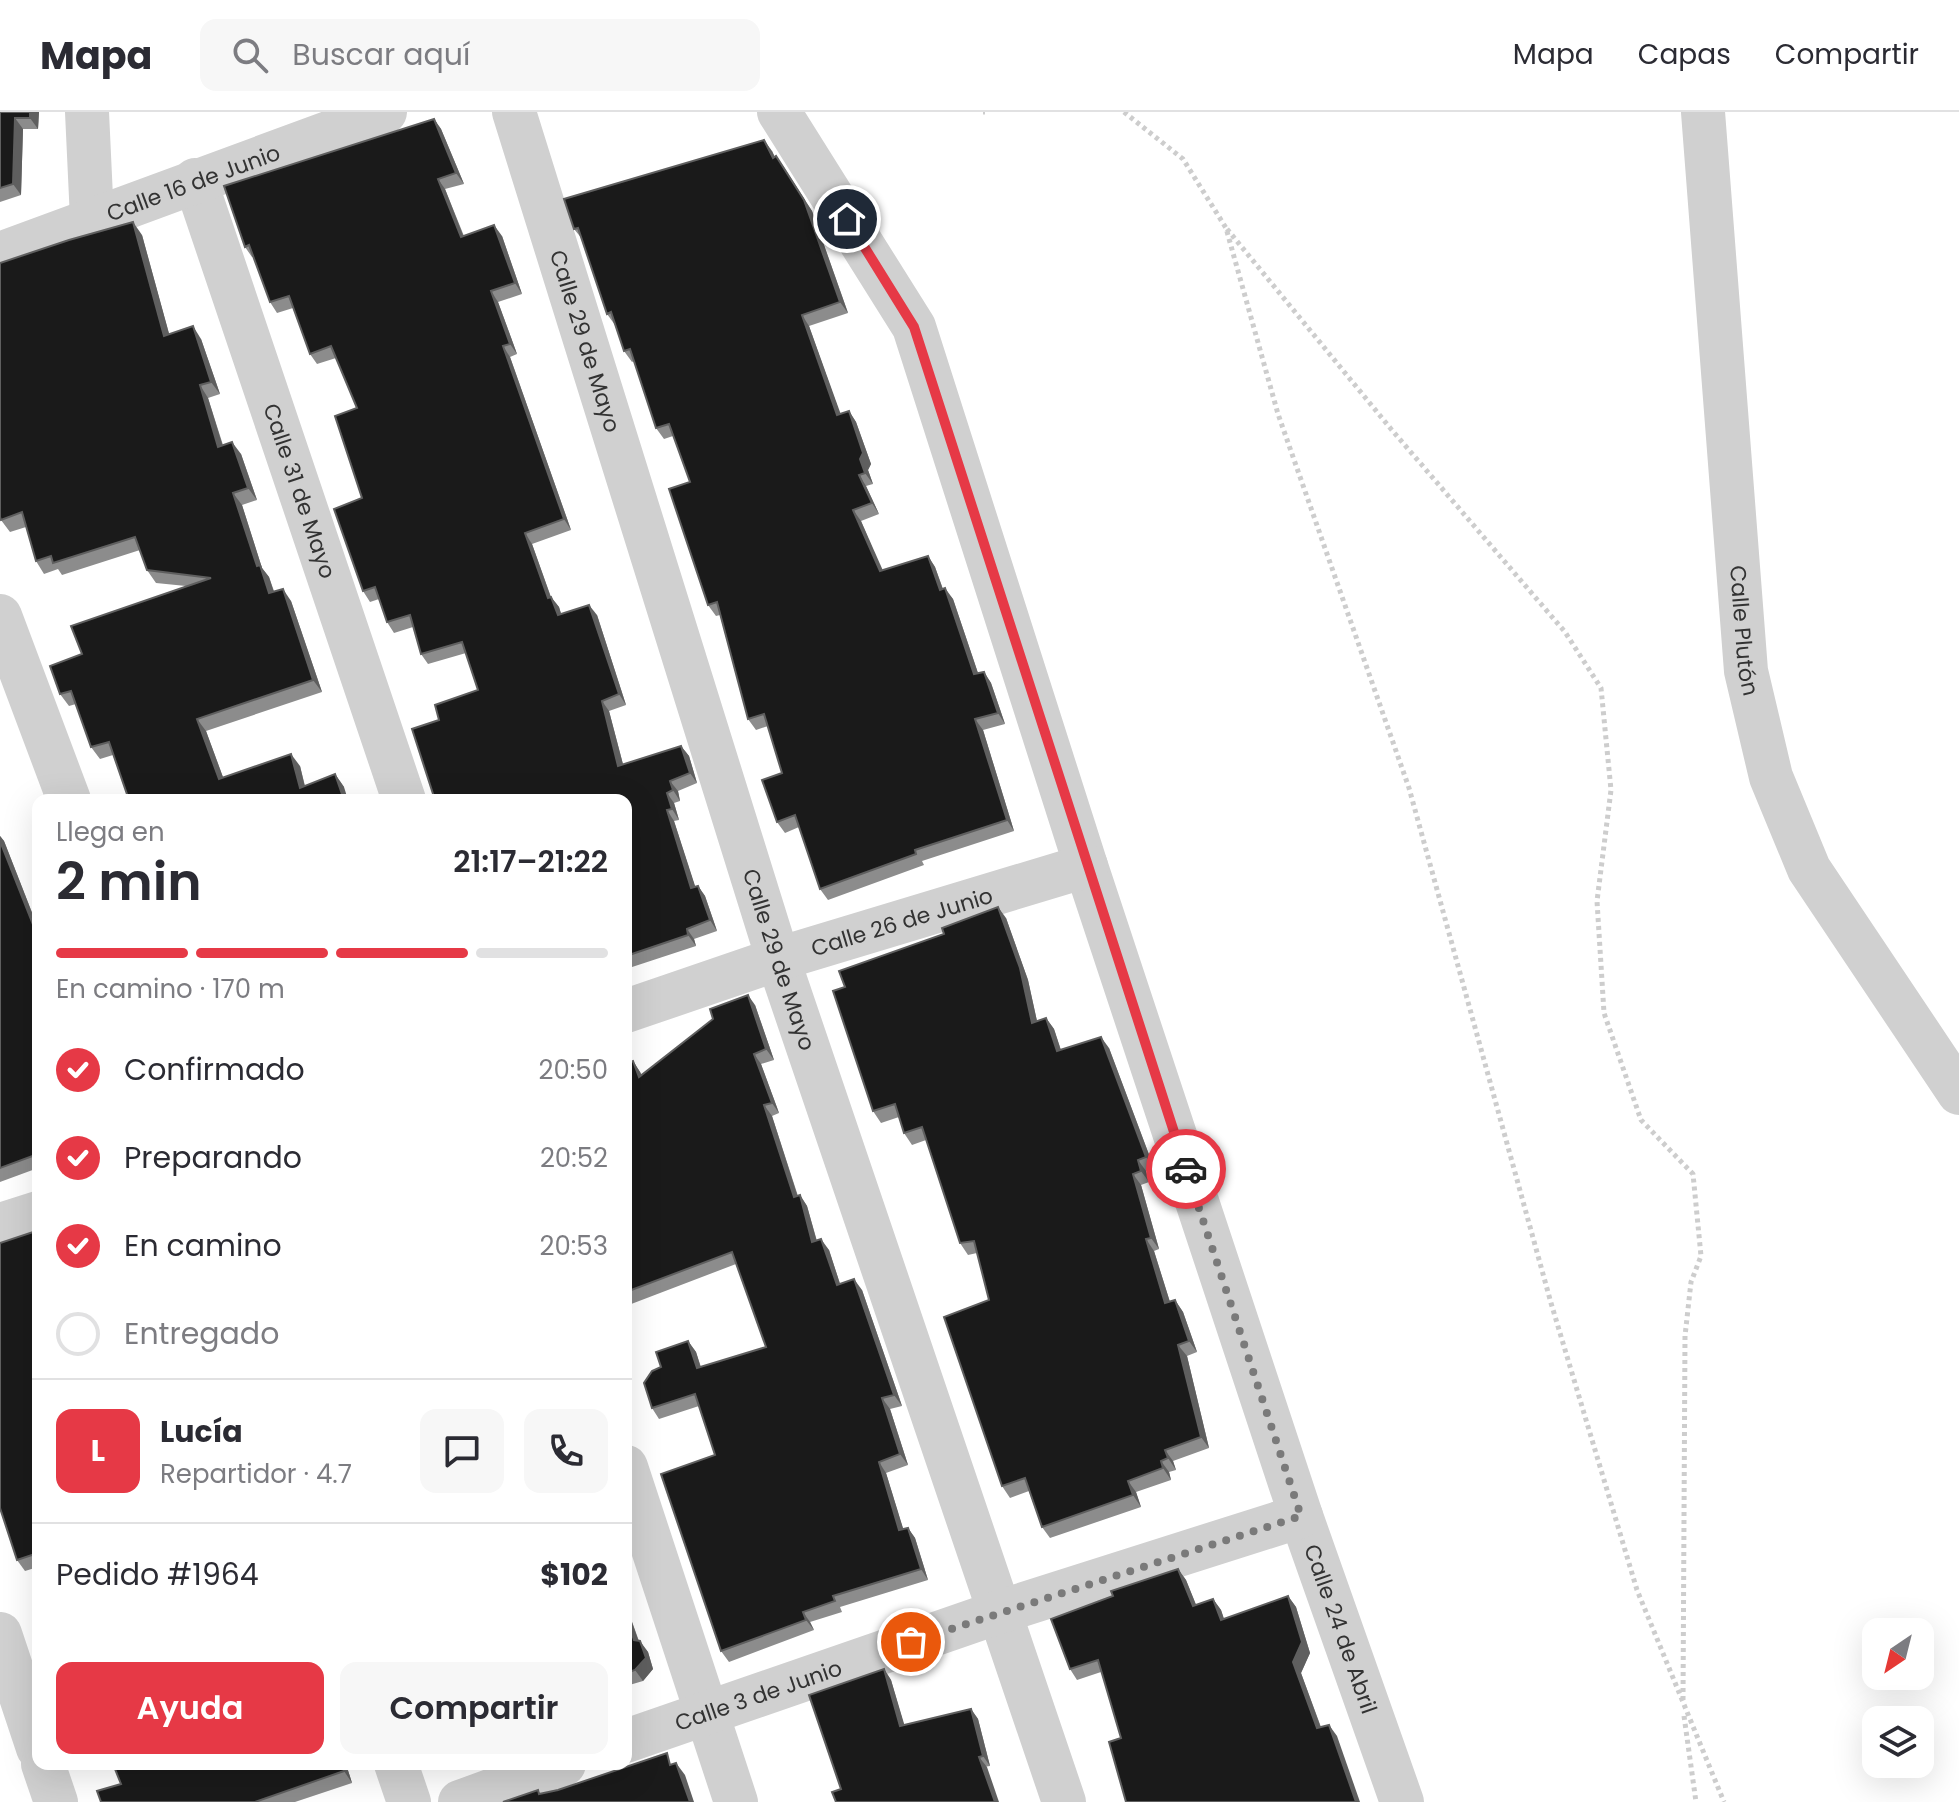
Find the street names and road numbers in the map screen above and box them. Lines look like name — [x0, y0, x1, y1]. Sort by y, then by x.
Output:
street label: Calle 16 de Junio — [102, 137, 284, 229]
street label: Calle 29 de Mayo — [542, 246, 628, 436]
street label: Calle 31 de Mayo — [256, 399, 344, 582]
street label: Calle Plutón — [1722, 564, 1767, 699]
street label: Calle 29 de Mayo — [735, 865, 823, 1054]
street label: Calle 26 de Junio — [807, 880, 997, 964]
street label: Calle 24 de Abril — [1297, 1540, 1385, 1718]
street label: Calle 3 de Junio — [671, 1652, 846, 1738]

